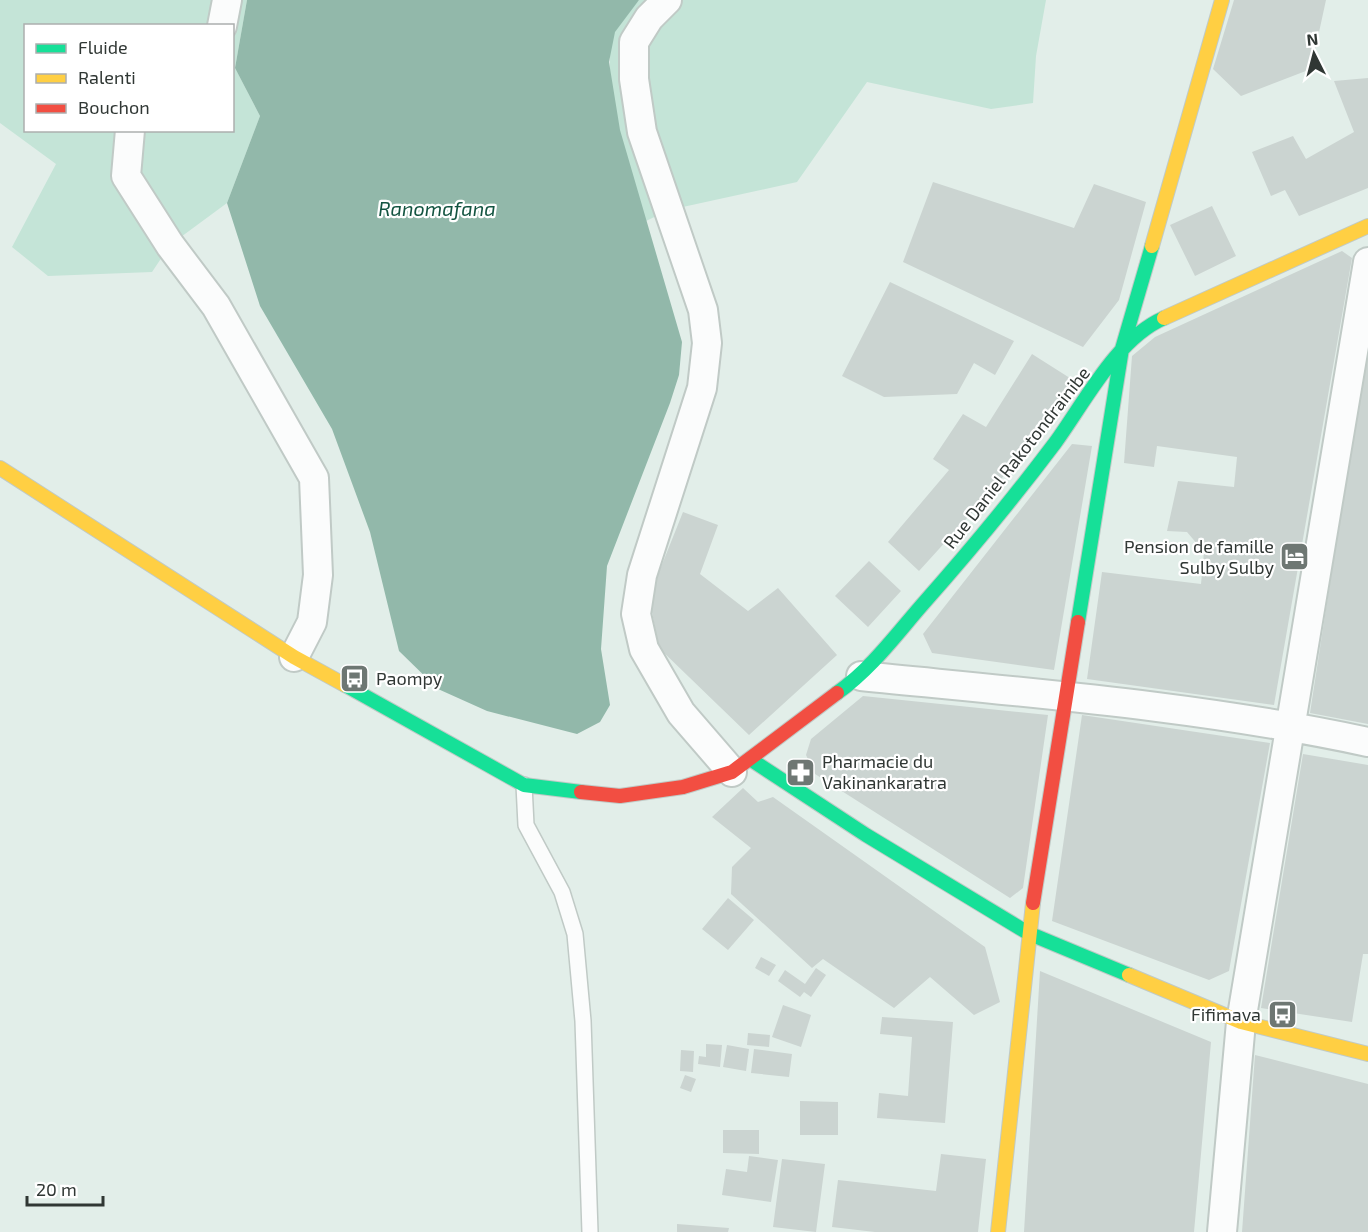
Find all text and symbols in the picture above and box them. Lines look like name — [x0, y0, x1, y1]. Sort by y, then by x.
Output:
legend — [24, 24, 234, 132]
north arrow — [1284, 24, 1344, 84]
text: N — [1306, 29, 1319, 49]
text: Fluide — [78, 36, 128, 58]
text: Ralenti — [78, 66, 136, 88]
text: Bouchon — [78, 96, 150, 118]
water label: Ranomafana — [378, 196, 496, 220]
street label: Rue Daniel Rakotondrainibe — [938, 362, 1094, 553]
place label: Pension de famille Sulby Sulby — [1124, 535, 1274, 578]
hotel icon: Pension de famille Sulby Sulby — [1279, 541, 1311, 573]
bus stop icon: Paompy — [339, 663, 371, 695]
place label: Paompy — [376, 667, 443, 689]
place label: Pharmacie du Vakinankaratra — [822, 750, 947, 793]
pharmacy icon: Pharmacie du Vakinankaratra — [785, 756, 817, 788]
bus stop icon: Fifimava — [1266, 999, 1298, 1031]
place label: Fifimava — [1191, 1003, 1261, 1025]
scale bar — [27, 1169, 104, 1207]
text: 20 m — [36, 1178, 77, 1200]

